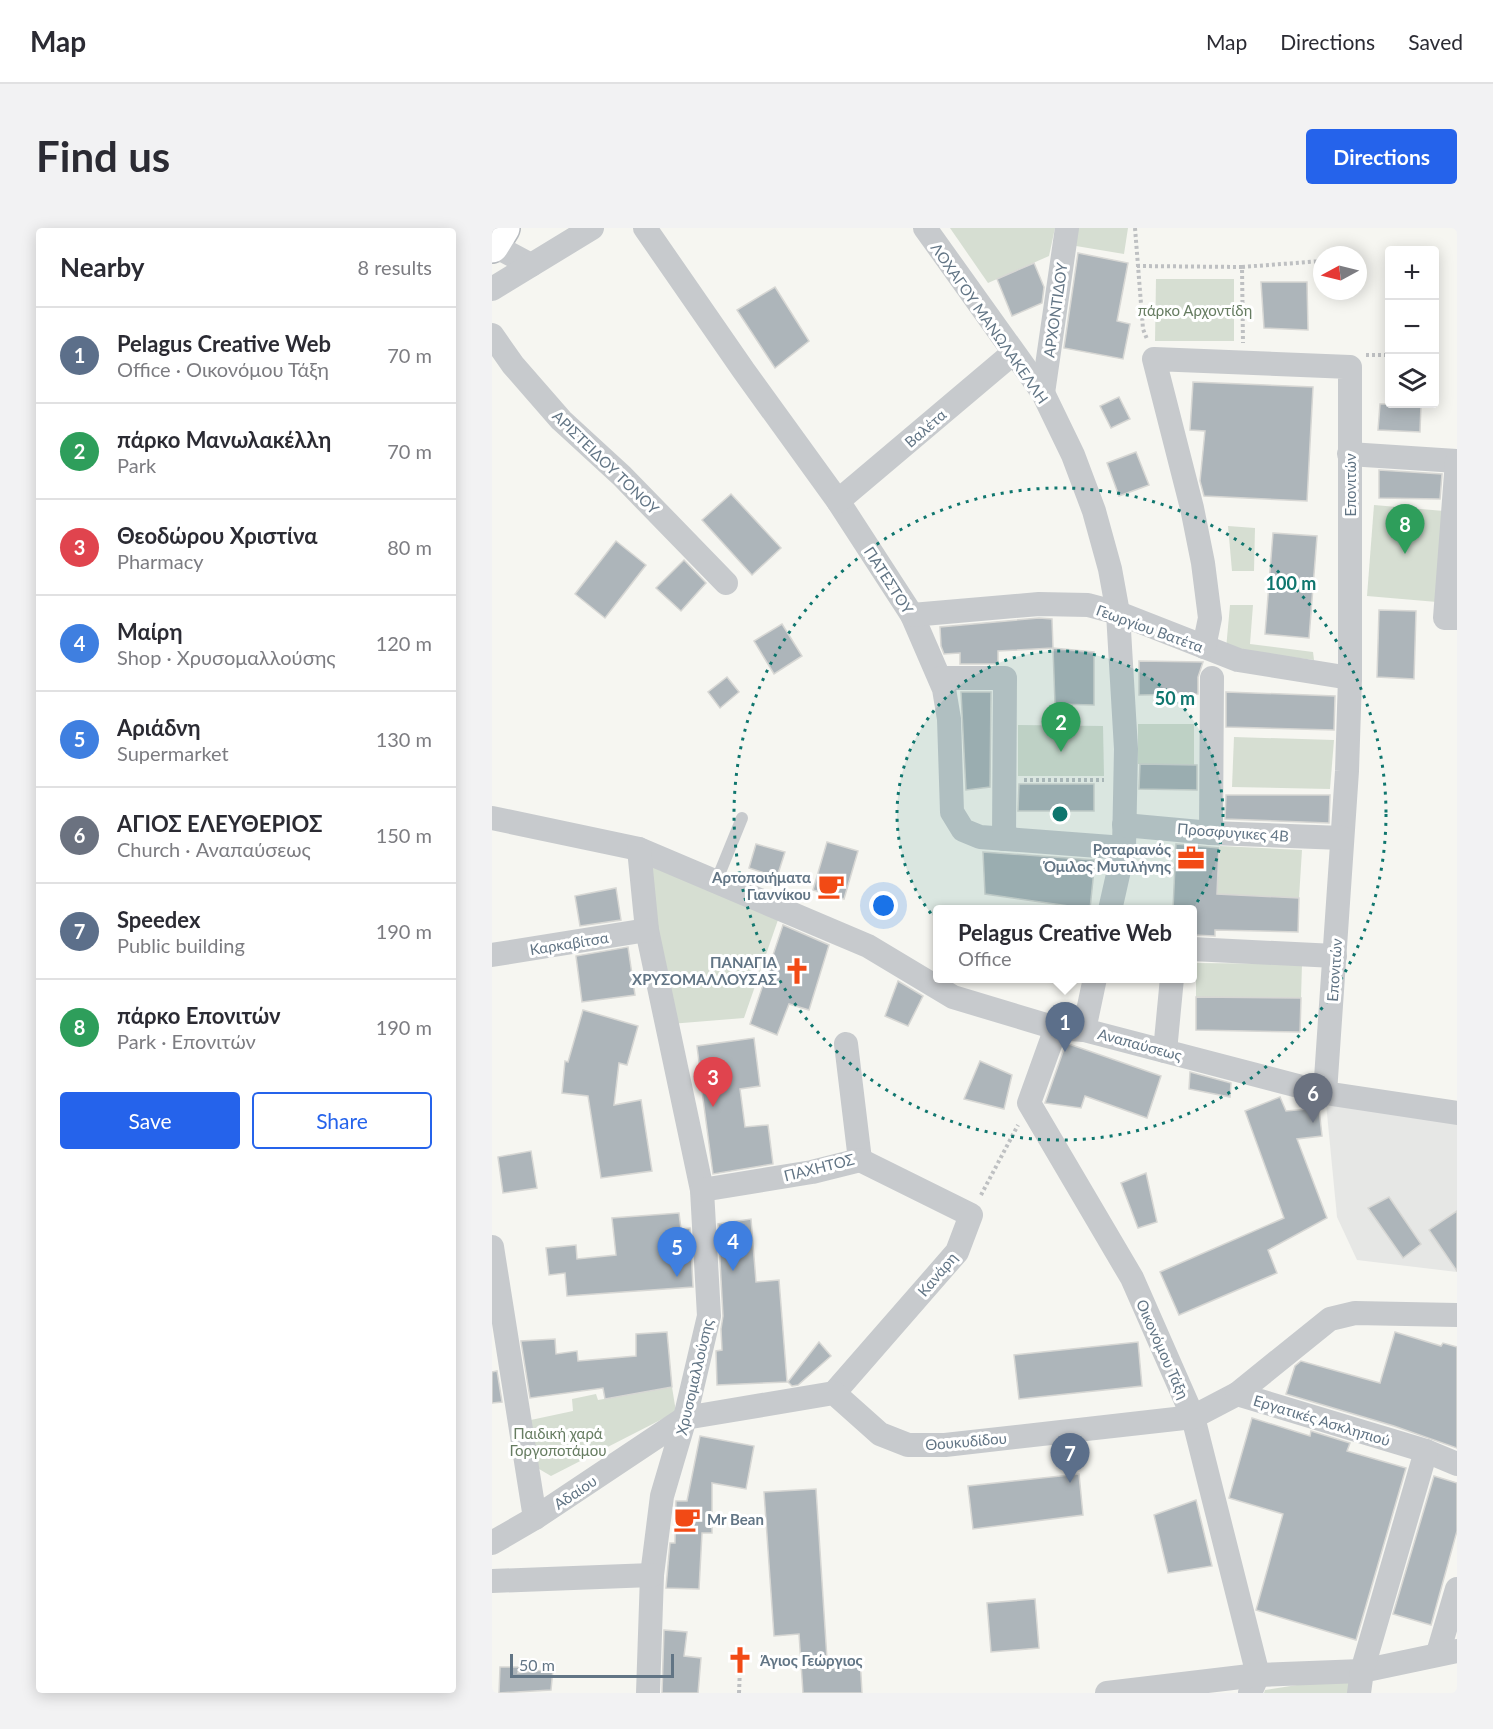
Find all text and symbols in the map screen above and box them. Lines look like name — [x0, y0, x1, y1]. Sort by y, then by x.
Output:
text: Map — [30, 24, 86, 58]
text: Map — [1206, 29, 1247, 54]
text: Directions — [1280, 29, 1375, 54]
text: Saved — [1408, 29, 1463, 54]
button: Directions — [1306, 129, 1457, 184]
text: Find us — [36, 131, 170, 181]
street label: ΛΟΧΑΓΟΥ ΜΑΝΩΛΑΚΕΛΛΗ — [928, 239, 1052, 407]
north arrow — [1313, 246, 1367, 300]
map controls — [1385, 246, 1439, 408]
button: + — [1385, 246, 1439, 300]
text: Nearby — [60, 251, 145, 283]
text: 8 results — [357, 255, 432, 279]
street label: ΑΡΧΟΝΤΙΔΟΥ — [1039, 261, 1071, 359]
button: − — [1385, 300, 1439, 354]
park label: πάρκο Αρχοντίδη — [1138, 301, 1252, 319]
text: Pelagus Creative Web — [117, 330, 331, 357]
text: 1 — [74, 343, 85, 367]
text: 70 m — [387, 343, 432, 367]
button: layers — [1385, 354, 1439, 408]
text: Office · Οικονόμου Τάξη — [117, 357, 329, 381]
street label: Βαλέτα — [901, 405, 949, 451]
street label: ΑΡΙΣΤΕΙΔΟΥ ΤΟΝΟΥ — [549, 407, 663, 518]
text: πάρκο Μανωλακέλλη — [117, 426, 331, 453]
text: 2 — [74, 439, 85, 463]
text: 70 m — [387, 439, 432, 463]
text: Park — [117, 453, 156, 477]
street label: Επονιτών — [1341, 453, 1359, 517]
pin: 8 — [1386, 504, 1424, 554]
text: Θεοδώρου Χριστίνα — [117, 522, 317, 549]
text: 3 — [74, 535, 85, 559]
text: 80 m — [387, 535, 432, 559]
street label: ΠΑΤΕΣΤΟΥ — [861, 543, 918, 617]
text: Pharmacy — [117, 549, 204, 573]
text: 100 m — [1266, 572, 1316, 594]
street label: Γεωργίου Βατέτα — [1094, 600, 1206, 656]
text: Μαίρη — [117, 618, 182, 645]
text: 4 — [74, 631, 85, 655]
text: 120 m — [376, 631, 432, 655]
text: Shop · Χρυσομαλλούσης — [117, 645, 336, 669]
text: 50 m — [1155, 687, 1195, 709]
pin: 2 — [1042, 702, 1080, 752]
text: Αριάδνη — [117, 714, 201, 741]
text: 5 — [74, 727, 85, 751]
text: 130 m — [376, 727, 432, 751]
text: Supermarket — [117, 741, 229, 765]
centre of rings — [1050, 804, 1070, 824]
text: ΑΓΙΟΣ ΕΛΕΥΘΕΡΙΟΣ — [117, 810, 322, 837]
street label: Προσφυγικες 4Β — [1177, 819, 1289, 845]
text: 6 — [74, 823, 85, 847]
text: 150 m — [376, 823, 432, 847]
text: Church · Αναπαύσεως — [117, 837, 311, 861]
place label: Ροταριανός Όμιλος Μυτιλήνης — [1042, 840, 1171, 875]
office icon: Ροταριανός Όμιλος Μυτιλήνης — [1176, 843, 1206, 873]
place label: Αρτοποιήματα Γιαννίκου — [711, 868, 811, 903]
cafe icon: Αρτοποιήματα Γιαννίκου — [816, 871, 846, 901]
your location — [869, 891, 898, 920]
popup — [933, 905, 1197, 983]
text: Speedex — [117, 906, 200, 933]
text: 7 — [74, 919, 85, 943]
text: 190 m — [376, 919, 432, 943]
text: Pelagus Creative Web — [958, 919, 1172, 946]
street label: Καρκαβίτσα — [528, 928, 610, 958]
text: Public building — [117, 933, 245, 957]
street label: Επονιτών — [1323, 938, 1345, 1002]
text: Office — [958, 946, 1012, 970]
place label: ΠΑΝΑΓΙΑ ΧΡΥΣΟΜΑΛΛΟΥΣΑΣ — [632, 953, 778, 988]
church icon: ΠΑΝΑΓΙΑ ΧΡΥΣΟΜΑΛΛΟΥΣΑΣ — [782, 956, 812, 986]
text: πάρκο Επονιτών — [117, 1002, 280, 1029]
pin: 1 — [1046, 1002, 1084, 1052]
text: 8 — [74, 1015, 85, 1039]
text: 190 m — [376, 1015, 432, 1039]
street label: Αναπαύσεως — [1096, 1024, 1184, 1064]
text: Park · Επονιτών — [117, 1029, 256, 1053]
pin: 3 — [694, 1058, 732, 1107]
pin: 6 — [1294, 1074, 1332, 1123]
button: Save — [60, 1092, 240, 1149]
button: Share — [252, 1092, 432, 1149]
street label: ΠΑΧΗΤΟΣ — [782, 1150, 856, 1184]
pin: 4 — [714, 1222, 752, 1271]
pin: 5 — [658, 1228, 696, 1277]
street label: Κανάρη — [913, 1248, 961, 1300]
street label: Οικονόμου Τάξη — [1132, 1296, 1193, 1402]
street label: Χρυσομαλλούσης — [672, 1317, 716, 1437]
street label: Εργατικές Ασκληπιού — [1251, 1391, 1393, 1449]
park label: Παιδική χαρά Γοργοποτάμου — [510, 1424, 606, 1459]
street label: Θουκυδίδου — [924, 1428, 1008, 1454]
pin: 7 — [1050, 1434, 1090, 1483]
street label: Αδαίου — [550, 1471, 600, 1513]
cafe icon: Mr Bean — [672, 1504, 702, 1534]
place label: Mr Bean — [707, 1510, 764, 1528]
church icon: Άγιος Γεώργιος — [725, 1645, 755, 1675]
scale bar — [510, 1651, 674, 1678]
place label: Άγιος Γεώργιος — [759, 1651, 863, 1669]
text: 50 m — [519, 1655, 555, 1674]

